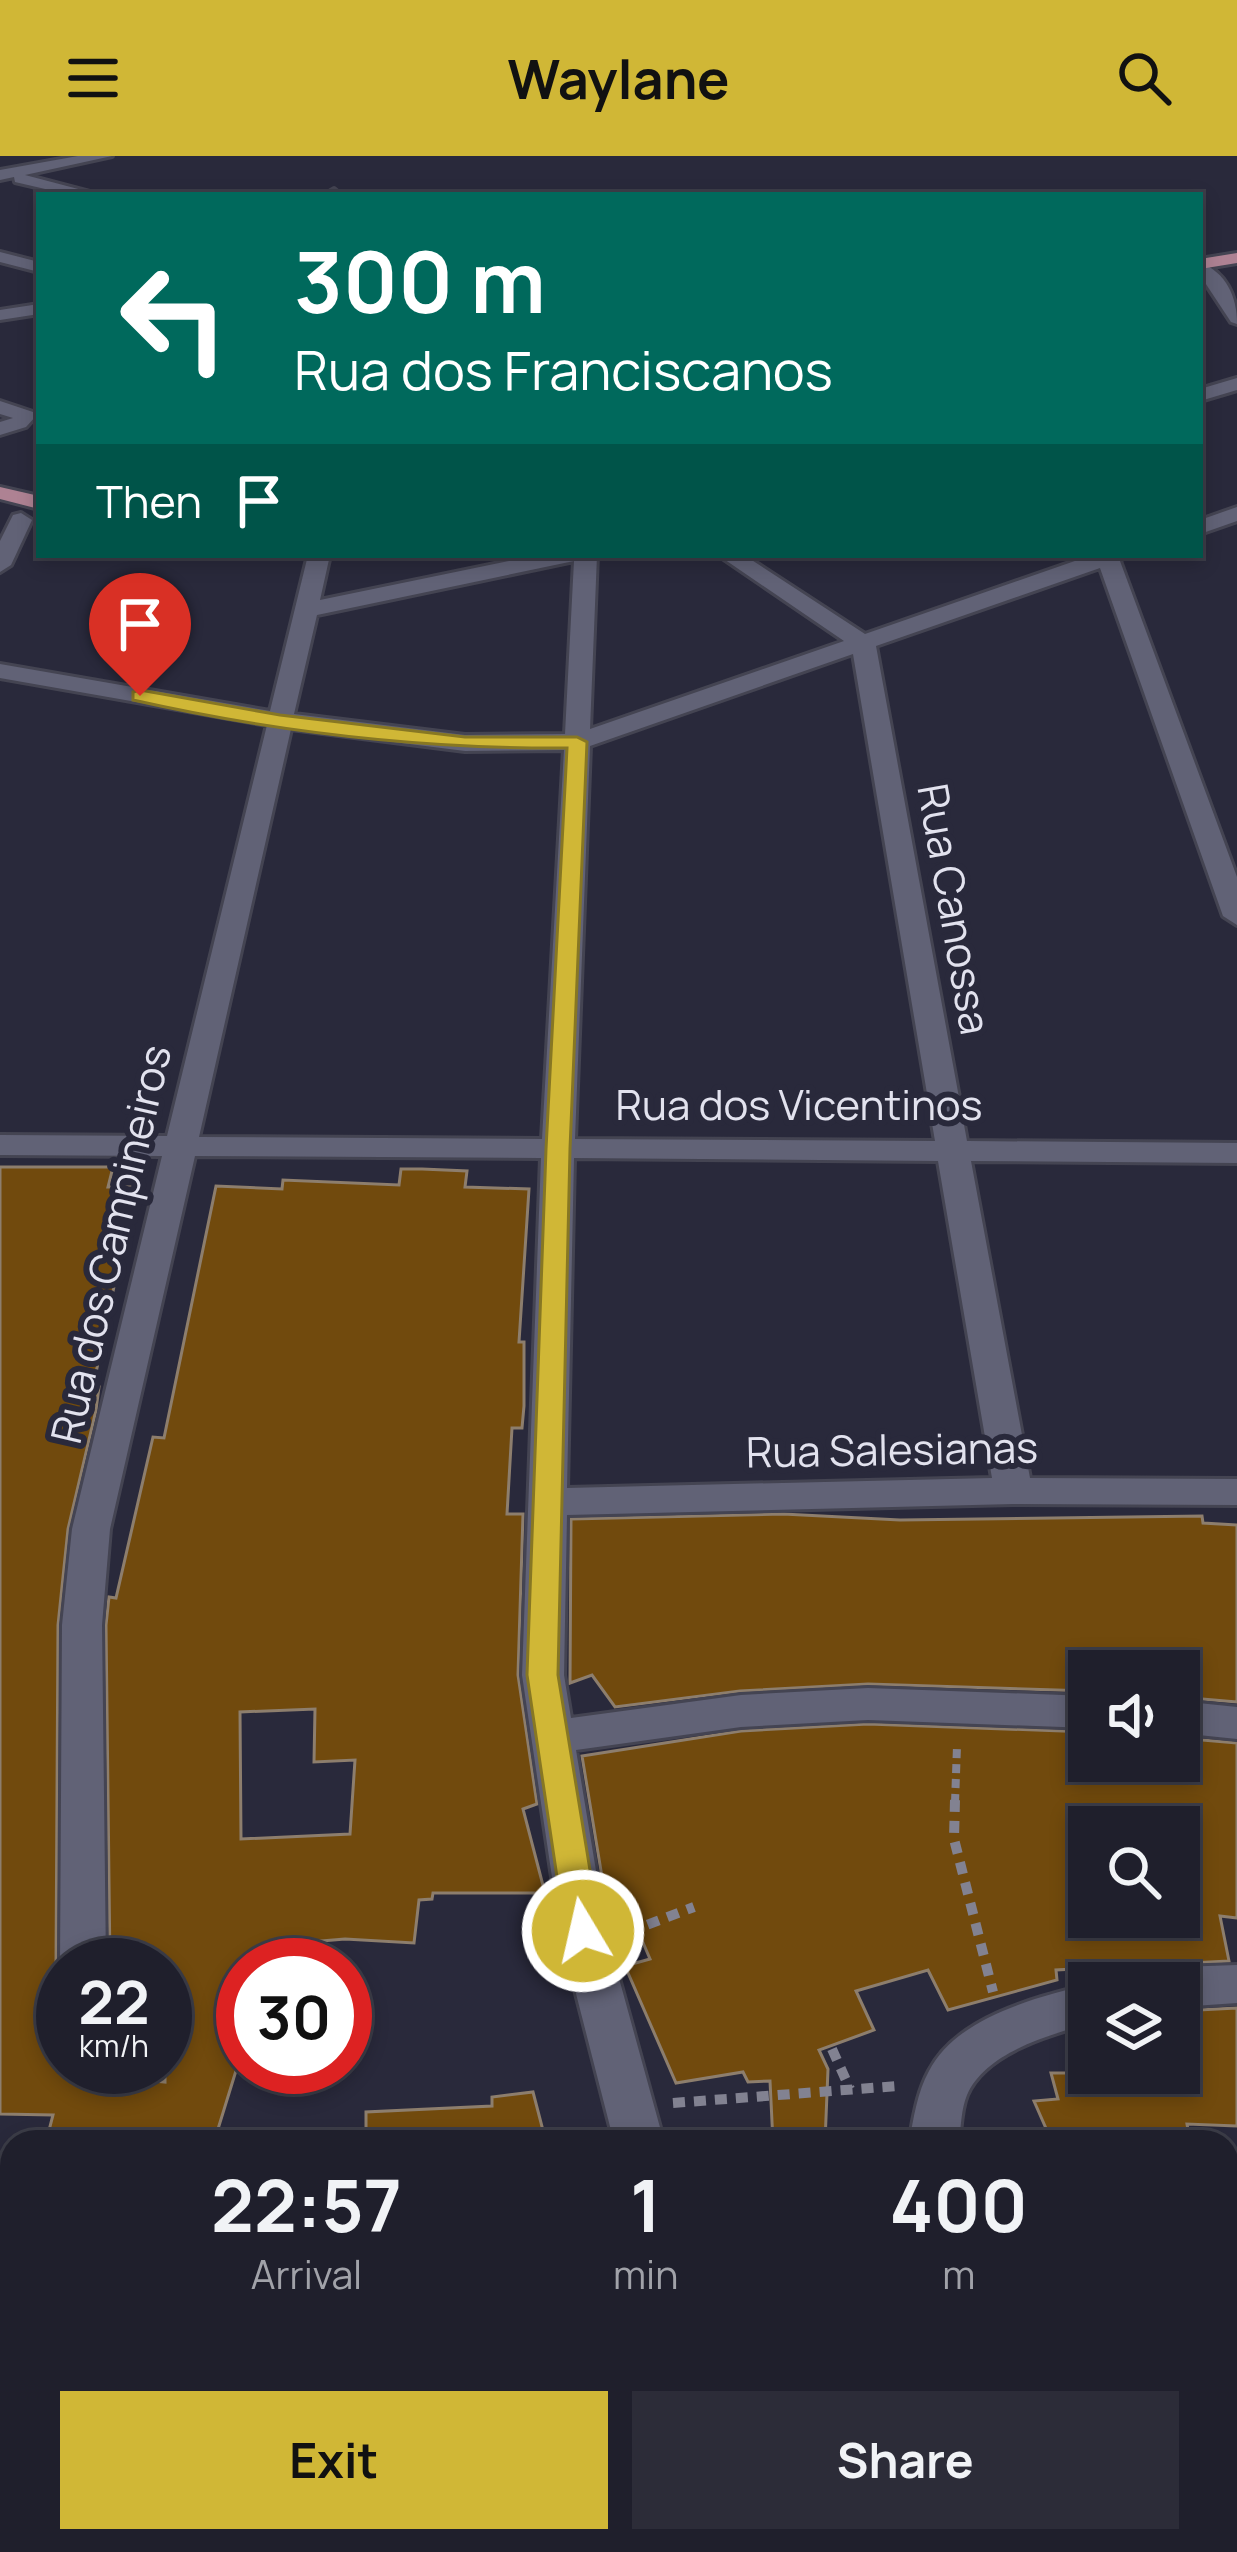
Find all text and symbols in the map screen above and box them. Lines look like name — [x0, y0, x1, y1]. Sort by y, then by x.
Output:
text: Waylane — [507, 41, 730, 115]
icon: menu — [60, 45, 126, 111]
icon: search — [1111, 45, 1177, 111]
text: 300 m — [294, 223, 546, 338]
icon: left — [96, 240, 252, 396]
text: Rua dos Franciscanos — [294, 332, 833, 406]
icon: arrive — [226, 468, 292, 534]
text: Then — [96, 470, 202, 532]
pin — [89, 573, 191, 696]
icon: arrive — [107, 591, 173, 657]
street label: Rua Canossa — [904, 779, 1006, 1039]
street label: Rua dos Campineiros — [36, 1039, 184, 1449]
street label: Rua dos Vicentinos — [615, 1075, 983, 1133]
street label: Rua Salesianas — [745, 1417, 1039, 1481]
map controls — [1068, 1650, 1200, 2094]
button: sound — [1068, 1650, 1200, 1782]
button: search — [1068, 1806, 1200, 1938]
position arrow — [520, 1868, 646, 1994]
speed limit sign: 30 — [216, 1938, 372, 2094]
text: 22 — [78, 1960, 150, 2042]
button: layers — [1068, 1962, 1200, 2094]
text: km/h — [79, 2025, 149, 2066]
text: 22:57 — [211, 2155, 402, 2254]
text: 1 — [630, 2155, 661, 2254]
text: 400 — [889, 2155, 1028, 2254]
text: Arrival — [251, 2247, 362, 2301]
text: min — [613, 2247, 678, 2301]
text: m — [942, 2247, 975, 2301]
button: Exit — [60, 2391, 608, 2529]
button: Share — [632, 2391, 1179, 2529]

